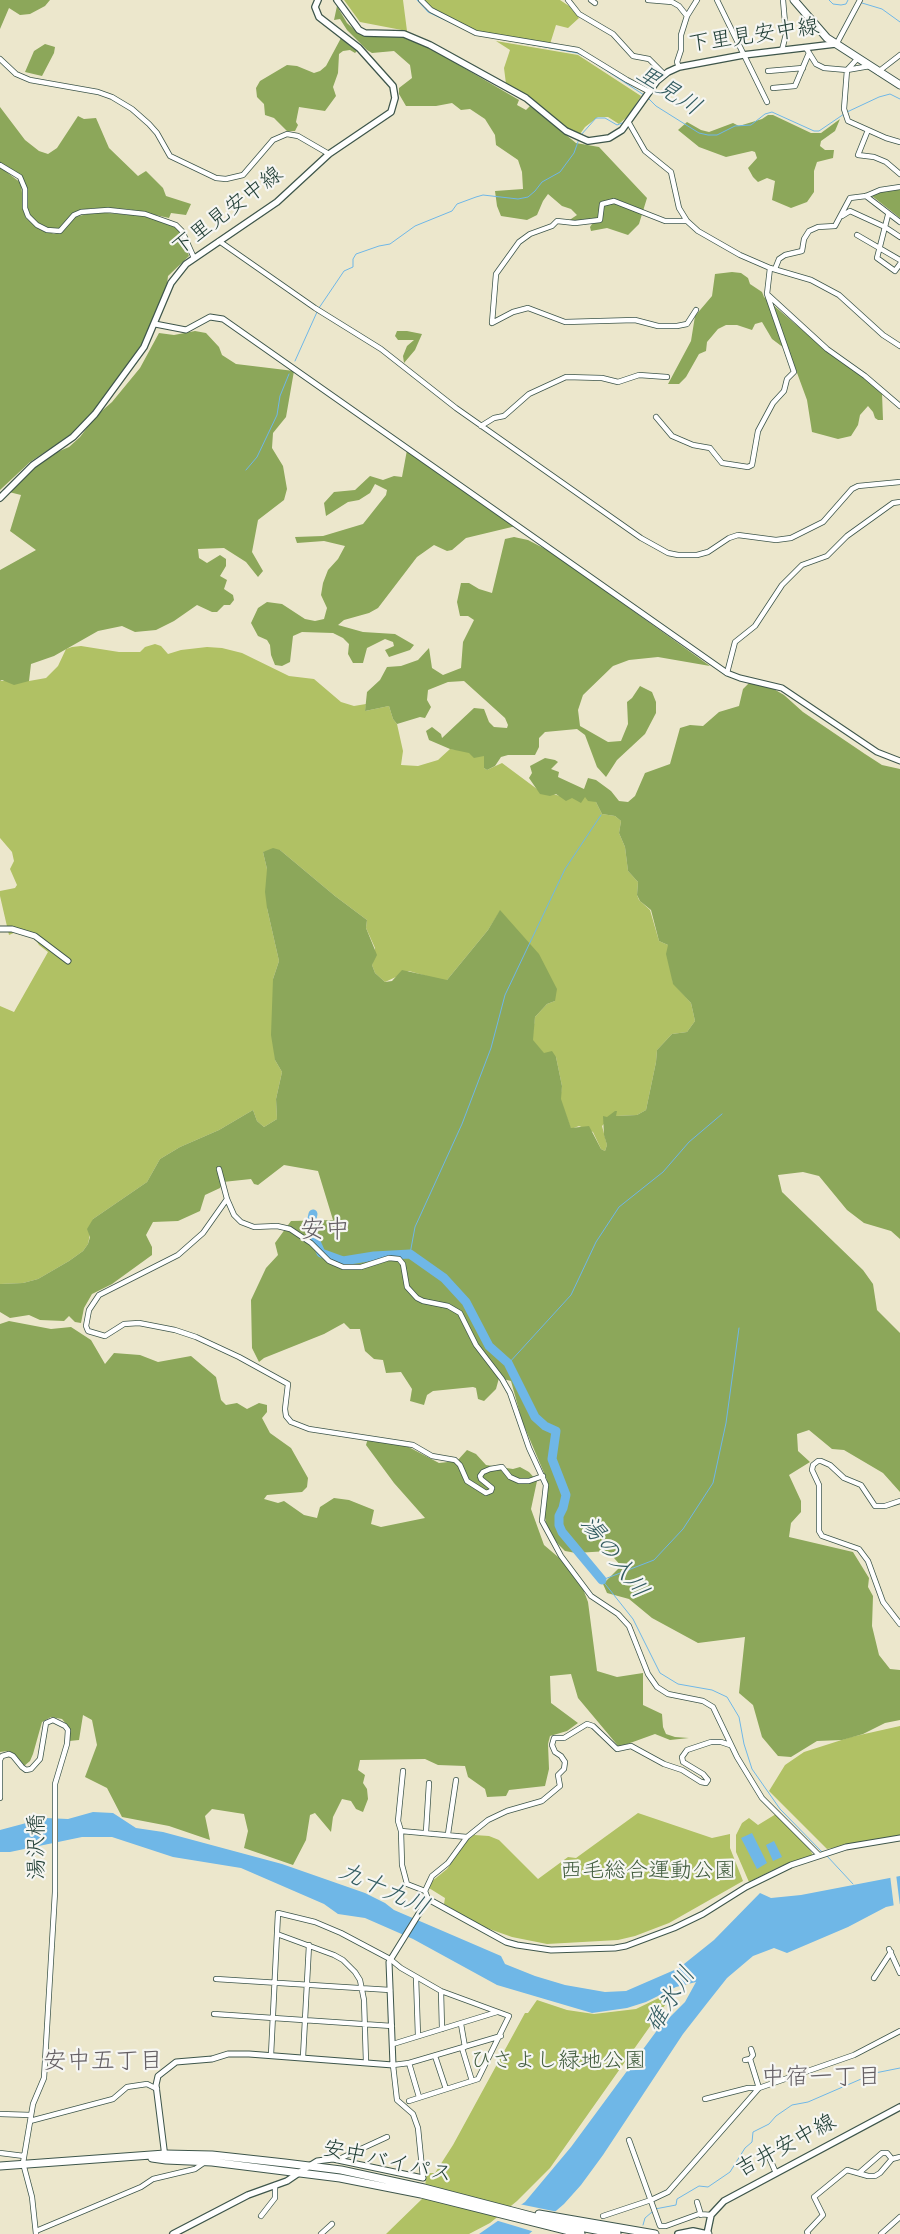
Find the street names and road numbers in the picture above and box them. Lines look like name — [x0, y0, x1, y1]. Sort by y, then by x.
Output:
street label: 下里見安中線 — [687, 16, 821, 60]
street label: 下里見安中線 — [168, 163, 290, 263]
street label: 湯沢橋 — [26, 1814, 52, 1880]
street label: 吉井安中線 — [732, 2111, 842, 2185]
street label: 安中バイパス — [320, 2137, 454, 2191]

